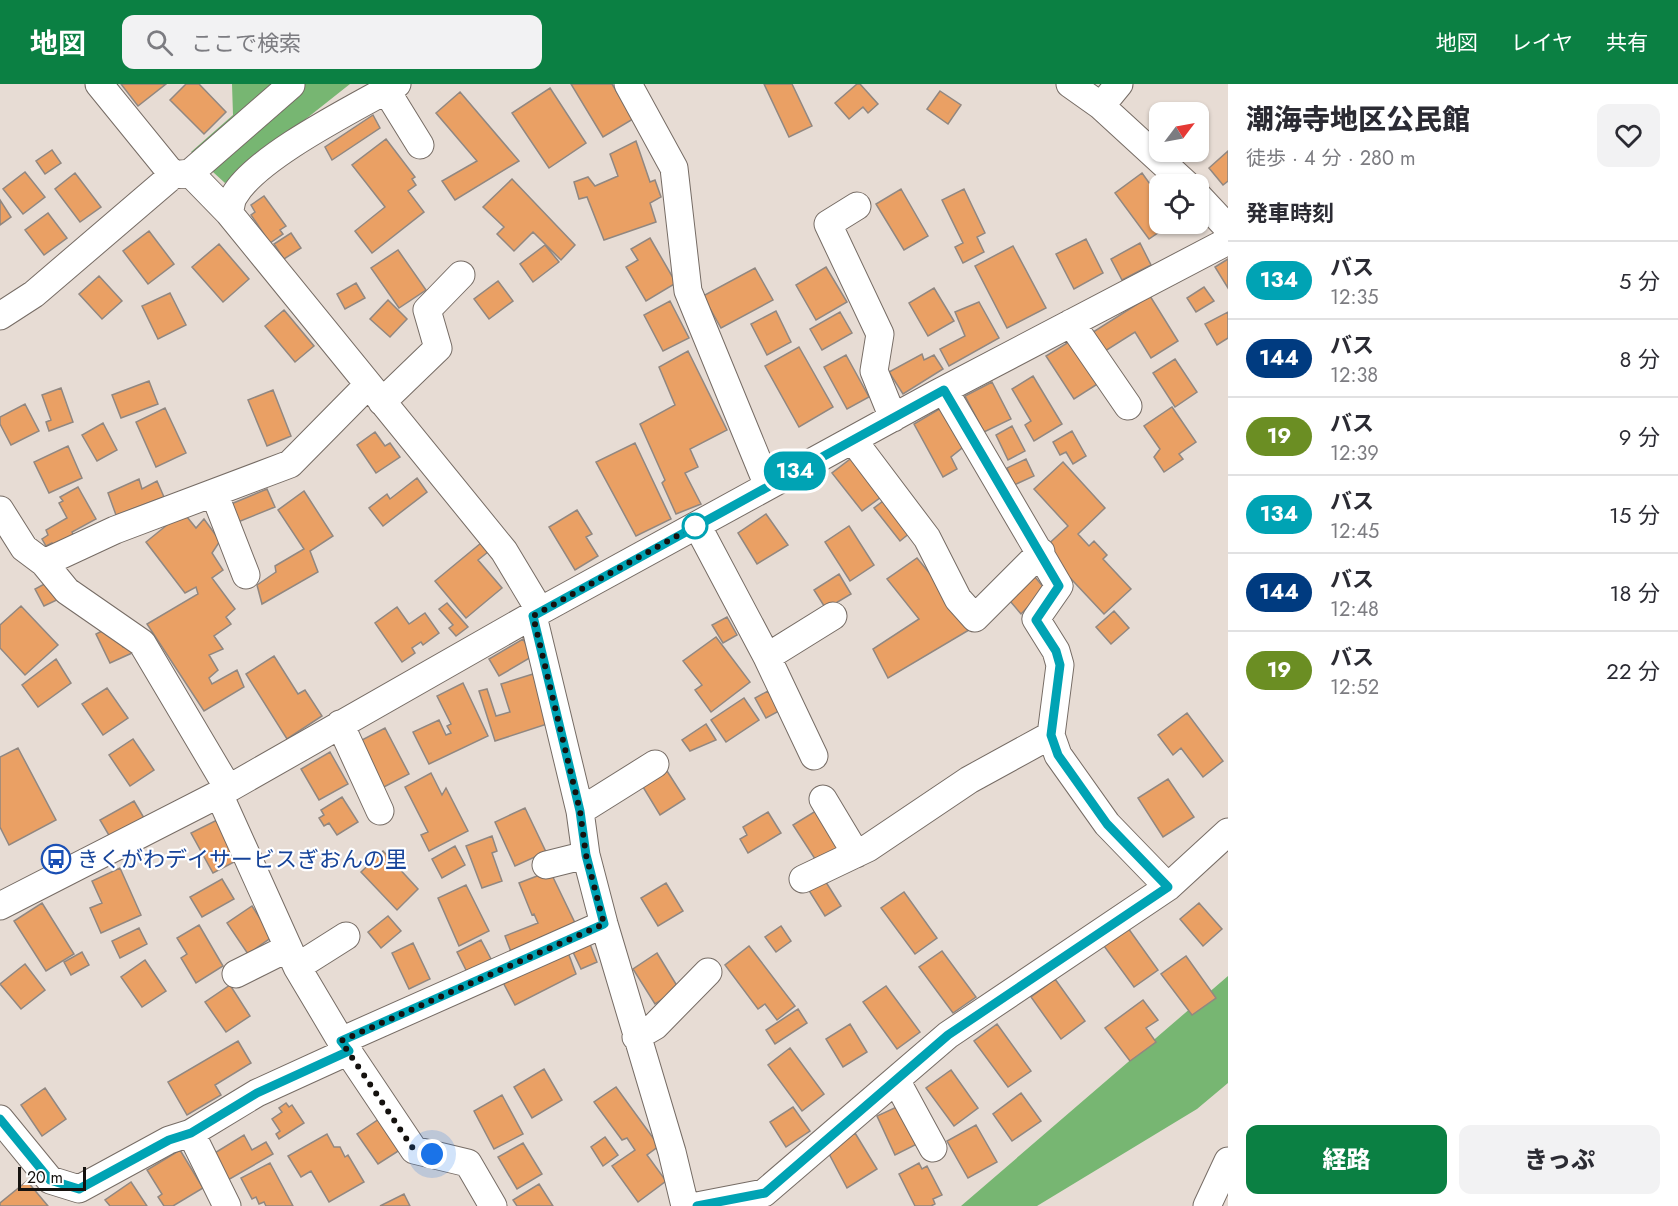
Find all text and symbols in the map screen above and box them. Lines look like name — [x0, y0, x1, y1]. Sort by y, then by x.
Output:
search box — [122, 15, 542, 69]
text: 地図 — [30, 23, 86, 64]
icon: search — [143, 26, 176, 59]
text: ここで検索 — [191, 27, 301, 59]
text: 地図 — [1436, 28, 1478, 58]
text: レイヤ — [1511, 28, 1573, 58]
text: 共有 — [1606, 28, 1648, 58]
text: 潮海寺地区公民館 — [1246, 99, 1470, 140]
north arrow — [1149, 102, 1209, 162]
map controls — [1149, 102, 1209, 234]
button: heart — [1597, 104, 1660, 167]
text: 徒歩 · 4 分 · 280 m — [1246, 144, 1416, 173]
button: locate — [1149, 174, 1209, 234]
text: 発車時刻 — [1246, 197, 1334, 229]
text: バス — [1330, 251, 1374, 283]
text: 134 — [1260, 265, 1298, 295]
text: 5 分 — [1619, 265, 1660, 297]
text: 12:35 — [1330, 283, 1379, 312]
text: バス — [1330, 329, 1374, 361]
text: 144 — [1259, 343, 1299, 373]
text: 8 分 — [1619, 343, 1660, 375]
text: 12:38 — [1330, 361, 1378, 390]
text: バス — [1330, 407, 1374, 439]
text: 19 — [1267, 421, 1291, 451]
text: 9 分 — [1619, 421, 1660, 453]
text: 12:39 — [1330, 439, 1379, 468]
line badge: 134 — [760, 452, 830, 490]
text: 134 — [776, 456, 814, 486]
text: バス — [1330, 485, 1374, 517]
text: 134 — [1260, 499, 1298, 529]
text: 15 分 — [1609, 499, 1660, 531]
unlabelled marker — [682, 513, 708, 539]
text: 12:45 — [1330, 517, 1379, 546]
text: バス — [1330, 563, 1374, 595]
text: 144 — [1259, 577, 1299, 607]
text: 18 分 — [1609, 577, 1660, 609]
text: 12:48 — [1330, 595, 1379, 624]
text: バス — [1330, 641, 1374, 673]
text: 19 — [1267, 655, 1291, 685]
text: 22 分 — [1606, 655, 1660, 687]
text: 12:52 — [1330, 673, 1379, 702]
bus stop icon: きくがわデイサービスぎおんの里 — [40, 843, 72, 875]
place label: きくがわデイサービスぎおんの里 — [77, 843, 407, 875]
button: 経路 — [1246, 1125, 1447, 1194]
button: きっぷ — [1459, 1125, 1660, 1194]
your location — [417, 1139, 447, 1169]
scale bar — [18, 1164, 86, 1192]
text: 20 m — [27, 1166, 63, 1189]

